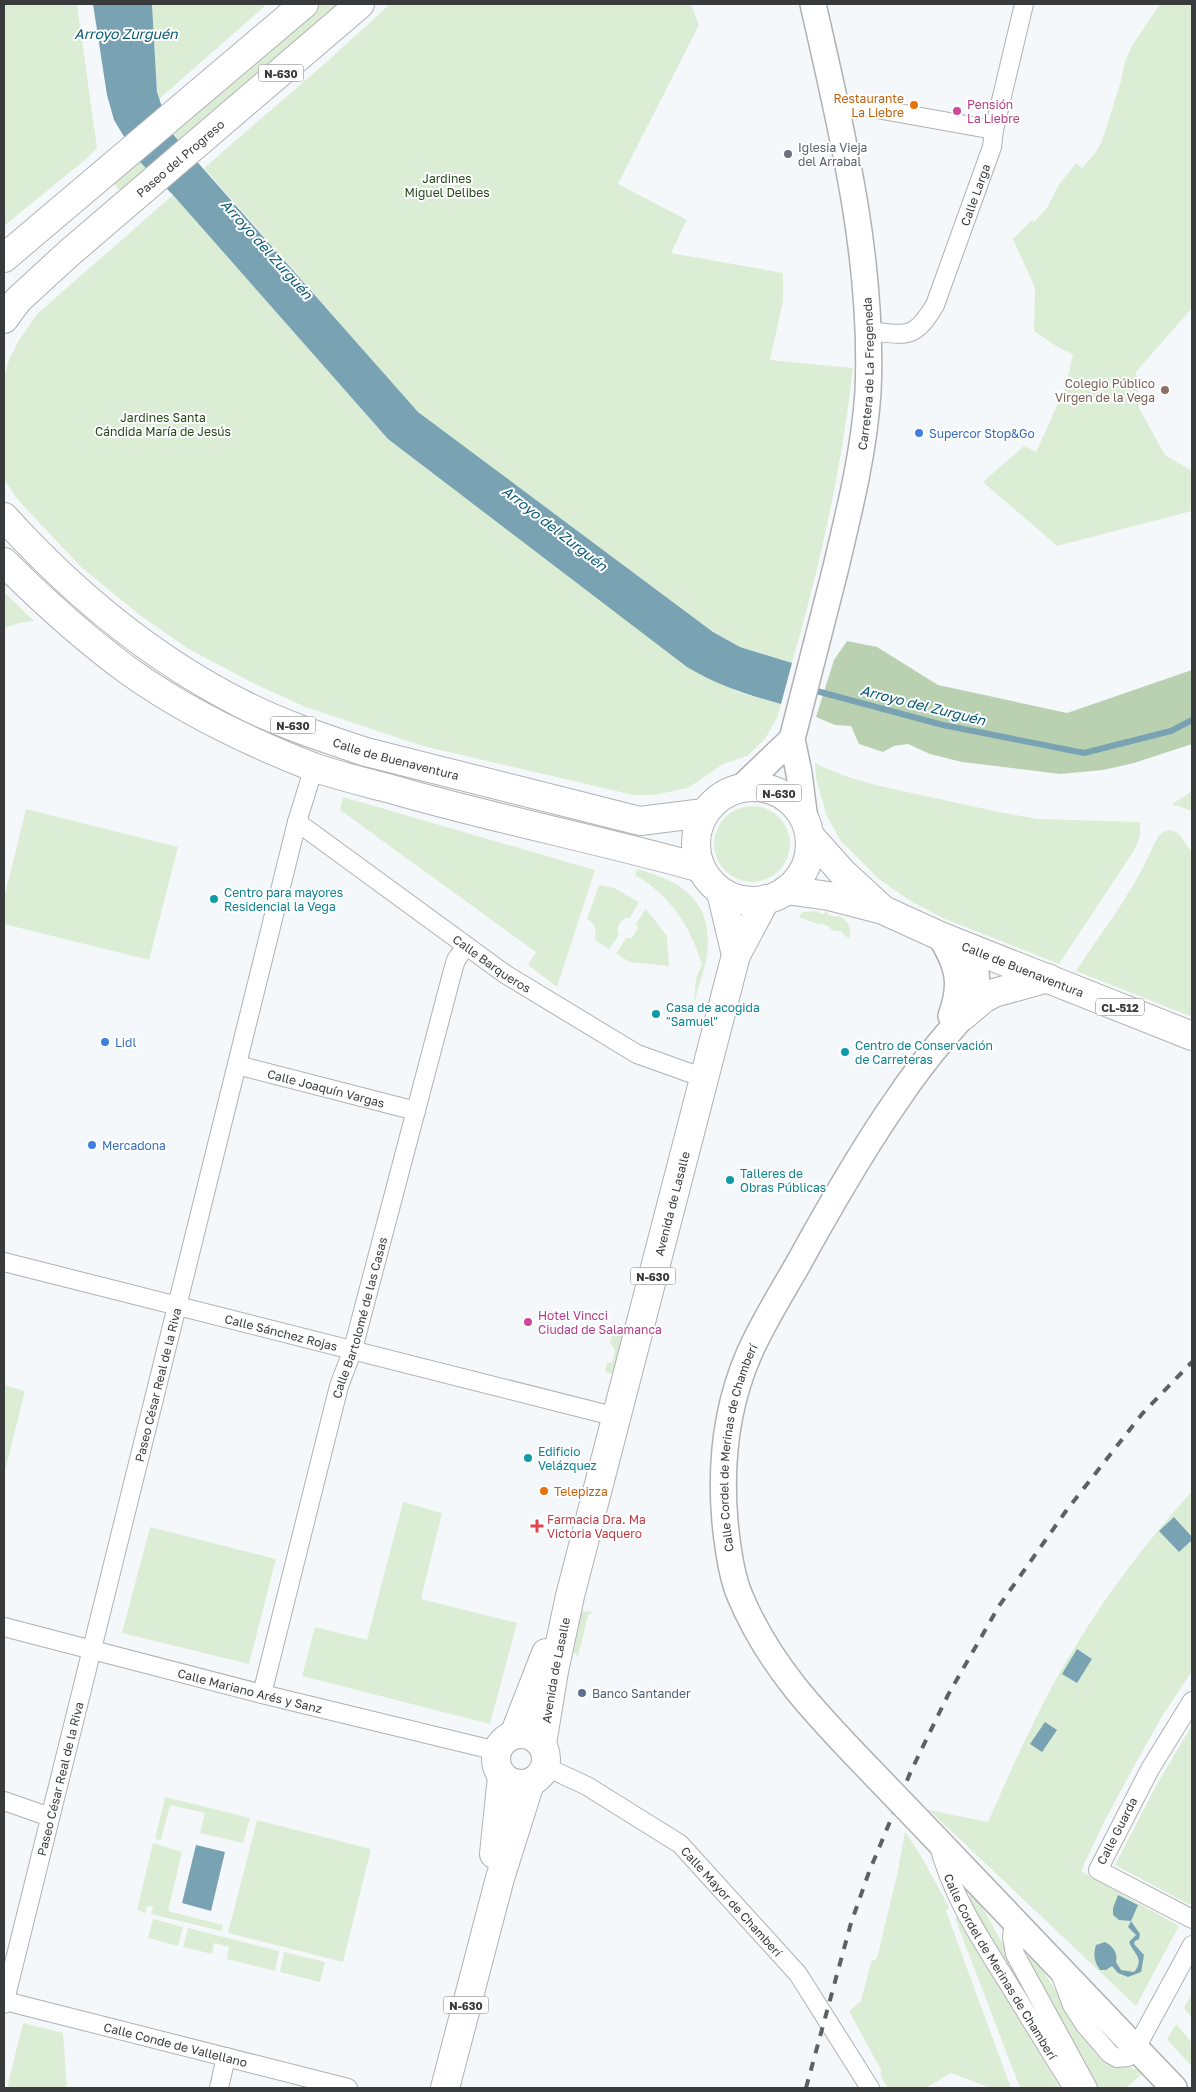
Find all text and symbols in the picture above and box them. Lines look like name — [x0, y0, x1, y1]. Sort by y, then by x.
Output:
water label: Arroyo Zurguén — [74, 25, 179, 42]
road number: N-630 — [258, 64, 304, 82]
place label: Restaurante La Liebre — [833, 91, 904, 120]
place label: Pensión La Liebre — [967, 97, 1020, 126]
marker: Restaurante La Liebre — [908, 99, 920, 111]
marker: Pensión La Liebre — [951, 105, 963, 117]
street label: Paseo del Progreso — [133, 116, 227, 200]
place label: Iglesia Vieja del Arrabal — [798, 140, 867, 169]
marker: Iglesia Vieja del Arrabal — [782, 148, 794, 160]
street label: Calle Larga — [957, 162, 993, 228]
park label: Jardines Miguel Delibes — [404, 171, 490, 200]
water label: Arroyo del Zurguén — [218, 196, 317, 303]
street label: Carretera de La Fregeneda — [854, 297, 876, 451]
place label: Colegio Público Virgen de la Vega — [1055, 376, 1155, 405]
marker: Colegio Público Virgen de la Vega — [1159, 384, 1171, 396]
park label: Jardines Santa Cándida María de Jesús — [95, 410, 231, 439]
place label: Supercor Stop&Go — [929, 426, 1035, 441]
marker: Supercor Stop&Go — [913, 427, 925, 439]
water label: Arroyo del Zurguén — [499, 482, 612, 575]
water label: Arroyo del Zurguén — [859, 681, 989, 729]
road number: N-630 — [270, 716, 316, 734]
street label: Calle de Buenaventura — [331, 734, 461, 783]
road number: N-630 — [756, 784, 802, 801]
place label: Centro para mayores Residencial la Vega — [224, 885, 343, 914]
marker: Centro para mayores Residencial la Vega — [208, 893, 220, 905]
street label: Calle Barqueros — [450, 931, 534, 996]
street label: Calle de Buenaventura — [960, 938, 1086, 1000]
road number: CL-512 — [1096, 999, 1144, 1016]
place label: Casa de acogida "Samuel" — [666, 1000, 760, 1029]
marker: Casa de acogida "Samuel" — [650, 1008, 662, 1020]
place label: Lidl — [115, 1035, 136, 1050]
marker: Lidl — [99, 1036, 111, 1048]
place label: Centro de Conservación de Carreteras — [855, 1038, 993, 1067]
marker: Centro de Conservación de Carreteras — [839, 1046, 851, 1058]
street label: Calle Joaquín Vargas — [266, 1066, 386, 1110]
place label: Mercadona — [102, 1138, 166, 1153]
marker: Mercadona — [86, 1139, 98, 1151]
street label: Avenida de Lasalle — [651, 1150, 692, 1257]
place label: Talleres de Obras Públicas — [740, 1166, 826, 1195]
marker: Talleres de Obras Públicas — [724, 1174, 736, 1186]
street label: Calle Bartolomé de las Casas — [329, 1235, 390, 1400]
road number: N-630 — [630, 1268, 676, 1284]
street label: Paseo César Real de la Riva — [131, 1306, 184, 1463]
place label: Hotel Vincci Ciudad de Salamanca — [538, 1308, 662, 1337]
street label: Calle Sánchez Rojas — [223, 1311, 339, 1354]
marker: Hotel Vincci Ciudad de Salamanca — [522, 1316, 534, 1328]
street label: Calle Cordel de Merinas de Chamberí — [716, 1341, 760, 1553]
place label: Edificio Velázquez — [538, 1444, 597, 1473]
marker: Edificio Velázquez — [522, 1452, 534, 1464]
place label: Telepizza — [554, 1484, 608, 1499]
marker: Telepizza — [538, 1485, 550, 1497]
place label: Farmacia Dra. Mª Victoria Vaquero — [547, 1512, 646, 1541]
marker: Farmacia Dra. Mª Victoria Vaquero — [531, 1520, 543, 1532]
street label: Avenida de Lasalle — [538, 1616, 573, 1724]
street label: Calle Mariano Arés y Sanz — [176, 1665, 324, 1716]
place label: Banco Santander — [592, 1686, 691, 1701]
marker: Banco Santander — [576, 1687, 588, 1699]
street label: Paseo César Real de la Riva — [33, 1700, 86, 1857]
street label: Calle Guarda — [1094, 1795, 1140, 1867]
street label: Calle Mayor de Chamberí — [678, 1843, 786, 1960]
street label: Calle Cordel de Merinas de Chamberí — [941, 1871, 1061, 2063]
road number: N-630 — [444, 1996, 488, 2014]
street label: Calle Conde de Vallellano — [102, 2019, 249, 2070]

